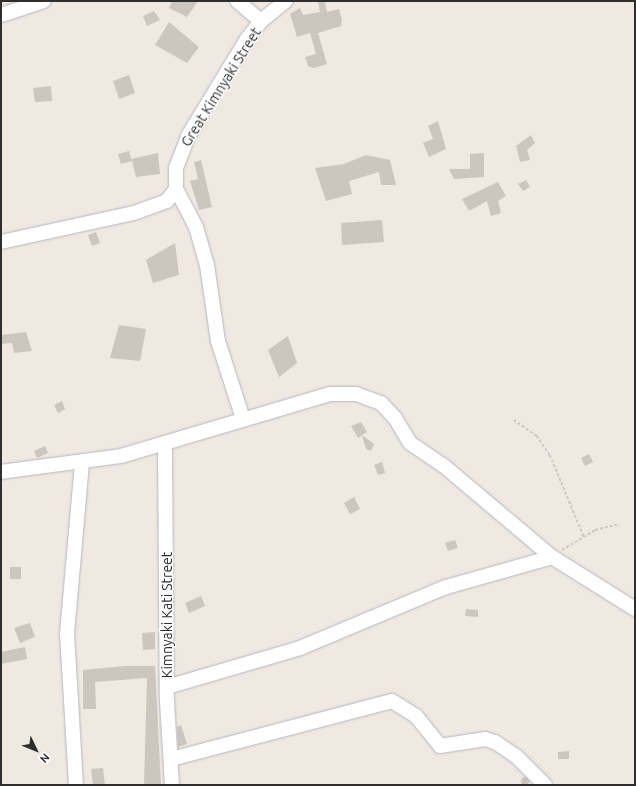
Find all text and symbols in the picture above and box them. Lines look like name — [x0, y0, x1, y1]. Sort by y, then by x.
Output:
street label: Great Kimnyaki Street — [178, 24, 264, 150]
street label: Kimnyaki Kati Street — [159, 552, 175, 678]
north arrow — [16, 730, 56, 770]
text: N — [38, 751, 52, 765]

